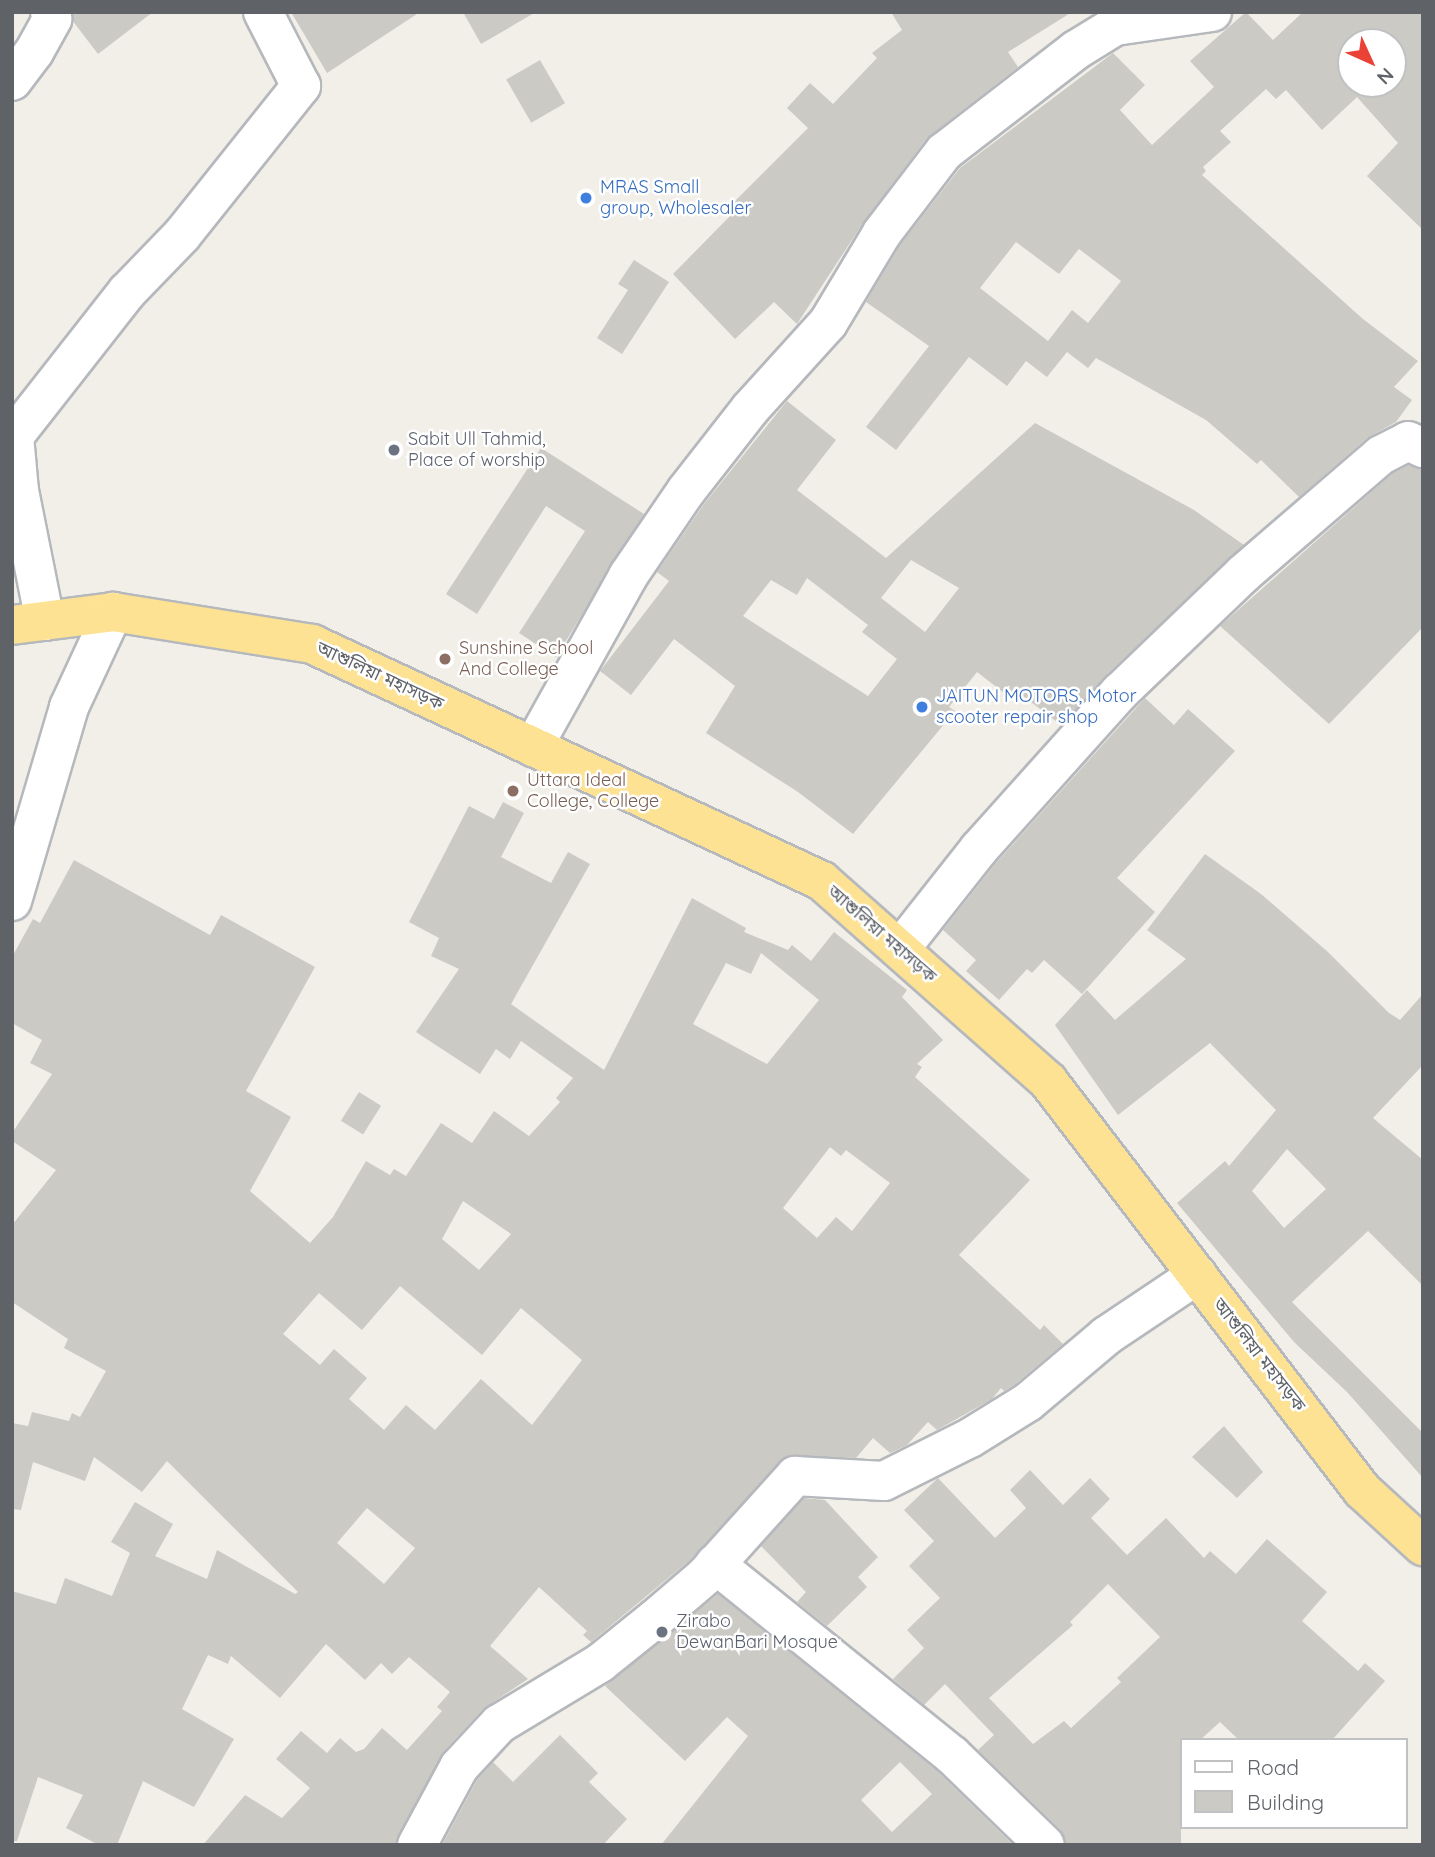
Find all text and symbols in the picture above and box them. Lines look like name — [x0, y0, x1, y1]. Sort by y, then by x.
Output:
north arrow — [1337, 28, 1407, 98]
text: N — [1372, 63, 1399, 90]
place label: MRAS Small group, Wholesaler — [600, 177, 751, 220]
marker: MRAS Small group, Wholesaler — [578, 190, 594, 206]
place label: Sabit Ull Tahmid, Place of worship — [408, 429, 546, 472]
marker: Sabit Ull Tahmid, Place of worship — [386, 442, 402, 458]
street label: আশুলিয়া মহাসড়ক — [313, 637, 447, 715]
place label: Sunshine School And College — [459, 638, 593, 680]
marker: Sunshine School And College — [437, 651, 453, 667]
place label: JAITUN MOTORS, Motor scooter repair shop — [936, 686, 1137, 728]
marker: JAITUN MOTORS, Motor scooter repair shop — [914, 699, 930, 715]
place label: Uttara Ideal College, College — [527, 770, 659, 812]
marker: Uttara Ideal College, College — [505, 783, 521, 799]
street label: আশুলিয়া মহাসড়ক — [823, 881, 941, 987]
street label: আশুলিয়া মহাসড়ক — [1208, 1294, 1310, 1416]
place label: Zirabo DewanBari Mosque — [676, 1611, 838, 1654]
marker: Zirabo DewanBari Mosque — [654, 1624, 670, 1640]
legend — [1180, 1738, 1407, 1829]
text: Road — [1247, 1754, 1299, 1780]
text: Building — [1247, 1789, 1324, 1815]

